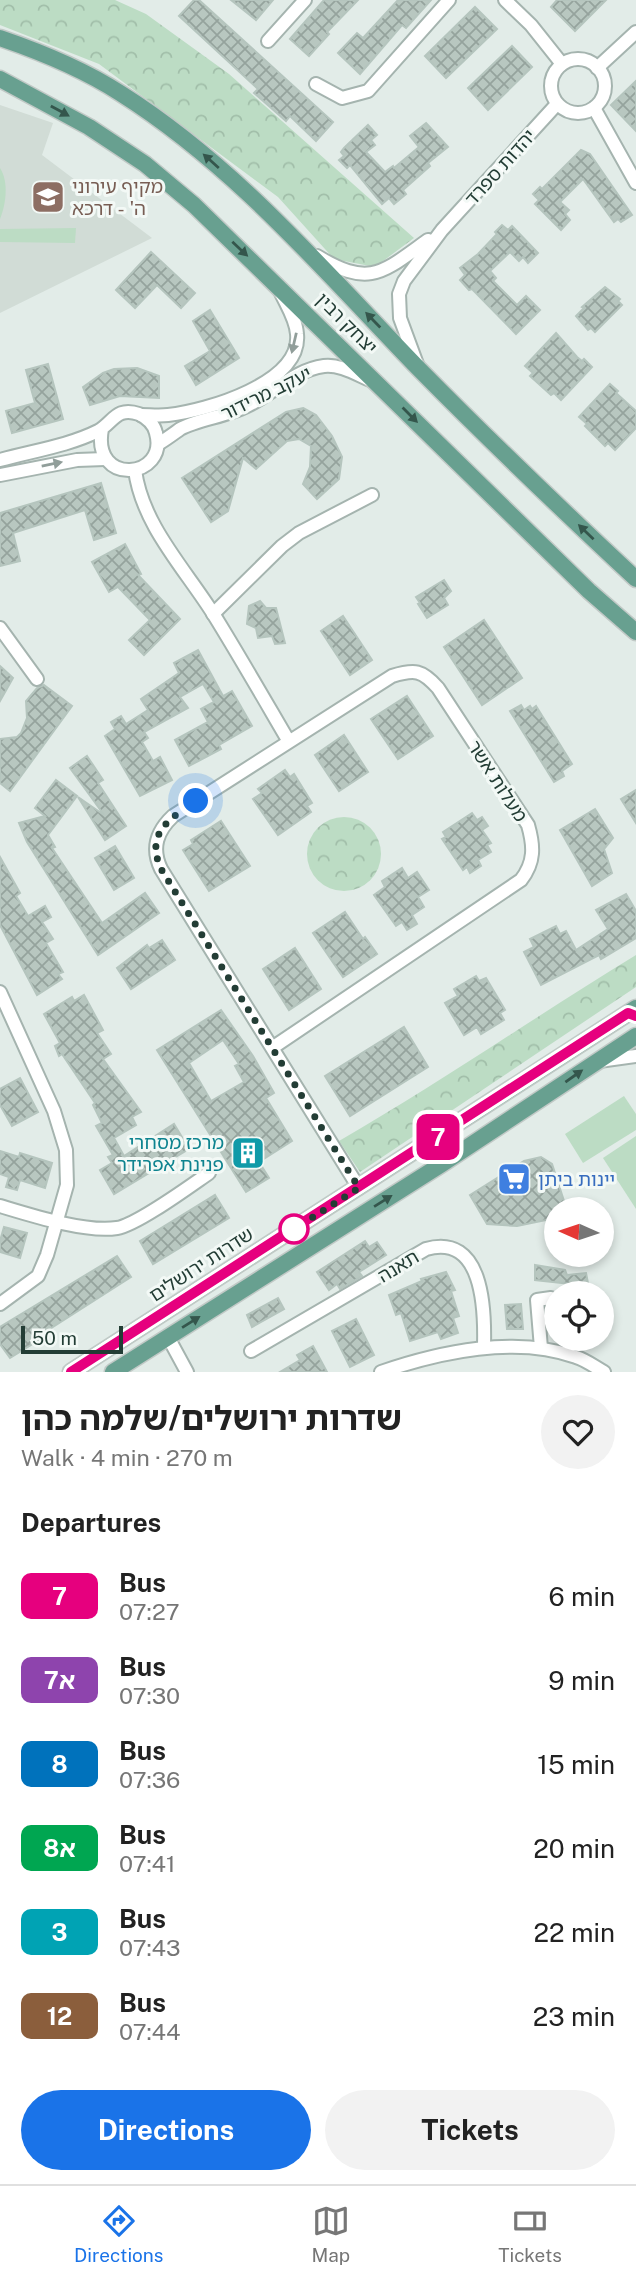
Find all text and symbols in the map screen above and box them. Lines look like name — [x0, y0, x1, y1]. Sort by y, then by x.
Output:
one-way arrow — [51, 105, 70, 117]
street label: יהדות ספרד — [460, 125, 540, 209]
one-way arrow — [203, 153, 220, 169]
place label: מקיף עירוני ה' - דרכא — [72, 175, 163, 219]
school or university icon: מקיף עירוני ה' - דרכא — [29, 178, 67, 216]
one-way arrow — [232, 240, 249, 257]
street label: יצחק רבין — [312, 288, 382, 358]
one-way arrow — [365, 312, 381, 329]
one-way arrow — [289, 332, 300, 354]
street label: יעקב מרידור — [217, 362, 315, 424]
one-way arrow — [401, 406, 418, 422]
one-way arrow — [41, 458, 63, 469]
one-way arrow — [578, 525, 595, 541]
street label: מעלות אשר — [464, 736, 532, 826]
your location — [178, 783, 213, 818]
one-way arrow — [565, 1069, 583, 1083]
line badge: 7 — [415, 1114, 461, 1160]
text: 7 — [430, 1123, 446, 1151]
place label: מרכז מסחרי פנינת אפרידר — [117, 1131, 224, 1175]
building icon: מרכז מסחרי פנינת אפרידר — [229, 1134, 267, 1172]
supermarket icon: יינות ביתן — [495, 1160, 533, 1198]
place label: יינות ביתן — [538, 1168, 615, 1190]
one-way arrow — [374, 1194, 393, 1207]
north arrow — [544, 1197, 614, 1267]
map controls — [544, 1197, 614, 1351]
unlabelled marker — [279, 1214, 309, 1244]
street label: שדרות ירושלים — [145, 1222, 257, 1306]
street label: תאנה — [373, 1245, 423, 1287]
button: locate — [544, 1281, 614, 1351]
one-way arrow — [182, 1316, 201, 1329]
scale bar — [21, 1323, 122, 1355]
text: 50 m — [32, 1327, 77, 1349]
button: heart — [541, 1395, 615, 1469]
text: שדרות ירושלים/שלמה כהן — [21, 1399, 402, 1437]
text: Walk · 4 min · 270 m — [21, 1444, 233, 1471]
text: Departures — [21, 1507, 161, 1538]
text: Bus — [119, 1567, 166, 1598]
text: 6 min — [548, 1581, 615, 1612]
text: 7 — [52, 1582, 67, 1610]
text: 07:27 — [119, 1598, 180, 1625]
text: Bus — [119, 1651, 166, 1682]
text: 9 min — [548, 1665, 615, 1696]
text: 7א — [44, 1666, 75, 1694]
text: 07:30 — [119, 1682, 180, 1709]
text: Bus — [119, 1735, 166, 1766]
text: 15 min — [537, 1749, 615, 1780]
text: 8 — [51, 1750, 68, 1778]
text: 07:36 — [119, 1766, 180, 1793]
text: Bus — [119, 1819, 166, 1850]
text: 20 min — [533, 1833, 615, 1864]
text: 8א — [43, 1834, 76, 1862]
text: 07:41 — [119, 1850, 175, 1877]
text: Bus — [119, 1903, 166, 1934]
text: 22 min — [534, 1917, 615, 1948]
text: 3 — [52, 1918, 67, 1946]
text: 07:43 — [119, 1934, 180, 1961]
text: Bus — [119, 1987, 166, 2018]
text: 23 min — [533, 2001, 615, 2032]
text: 12 — [47, 2002, 72, 2030]
text: 07:44 — [119, 2018, 180, 2045]
button: Directions — [21, 2090, 311, 2170]
button: Tickets — [325, 2090, 615, 2170]
tab: Directions — [74, 2202, 163, 2266]
tab: Map — [311, 2202, 350, 2266]
tab: Tickets — [498, 2202, 562, 2266]

